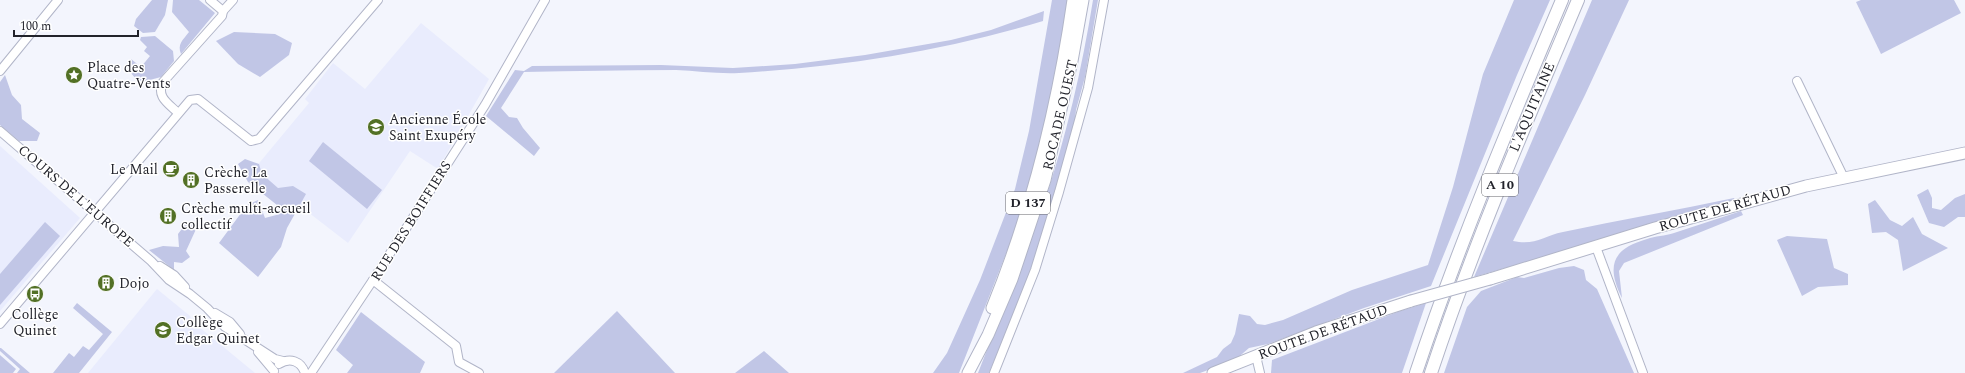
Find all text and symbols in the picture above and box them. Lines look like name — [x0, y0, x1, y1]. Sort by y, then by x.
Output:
scale bar — [14, 12, 138, 38]
text: 100 m — [20, 17, 51, 36]
place label: Place des Quatre-Vents — [87, 57, 171, 94]
street label: ROCADE OUEST — [1037, 58, 1083, 172]
street label: L'AQUITAINE — [1504, 59, 1560, 155]
place icon: Place des Quatre-Vents — [64, 65, 84, 85]
place label: Ancienne École Saint Exupéry — [389, 109, 487, 146]
school or university icon: Ancienne École Saint Exupéry — [366, 117, 386, 137]
street label: COURS DE L'EUROPE — [13, 140, 139, 252]
street label: RUE DES BOIFFIERS — [365, 157, 457, 285]
place label: Le Mail — [110, 159, 158, 180]
cafe icon: Le Mail — [161, 159, 181, 179]
place label: Crèche La Passerelle — [204, 162, 267, 199]
building icon: Crèche La Passerelle — [181, 170, 201, 190]
road number: A 10 — [1482, 174, 1518, 196]
street label: ROUTE DE RÉTAUD — [1656, 179, 1794, 237]
road number: D 137 — [1006, 192, 1050, 214]
place label: Crèche multi-accueil collectif — [181, 198, 311, 235]
building icon: Crèche multi-accueil collectif — [158, 206, 178, 226]
building icon: Dojo — [96, 273, 116, 293]
place label: Dojo — [119, 273, 149, 294]
bus stop icon: Collège Quinet — [25, 284, 45, 304]
street label: ROUTE DE RÉTAUD — [1255, 299, 1391, 365]
place label: Collège Quinet — [11, 304, 59, 341]
place label: Collège Edgar Quinet — [176, 312, 260, 349]
school or university icon: Collège Edgar Quinet — [153, 320, 173, 340]

